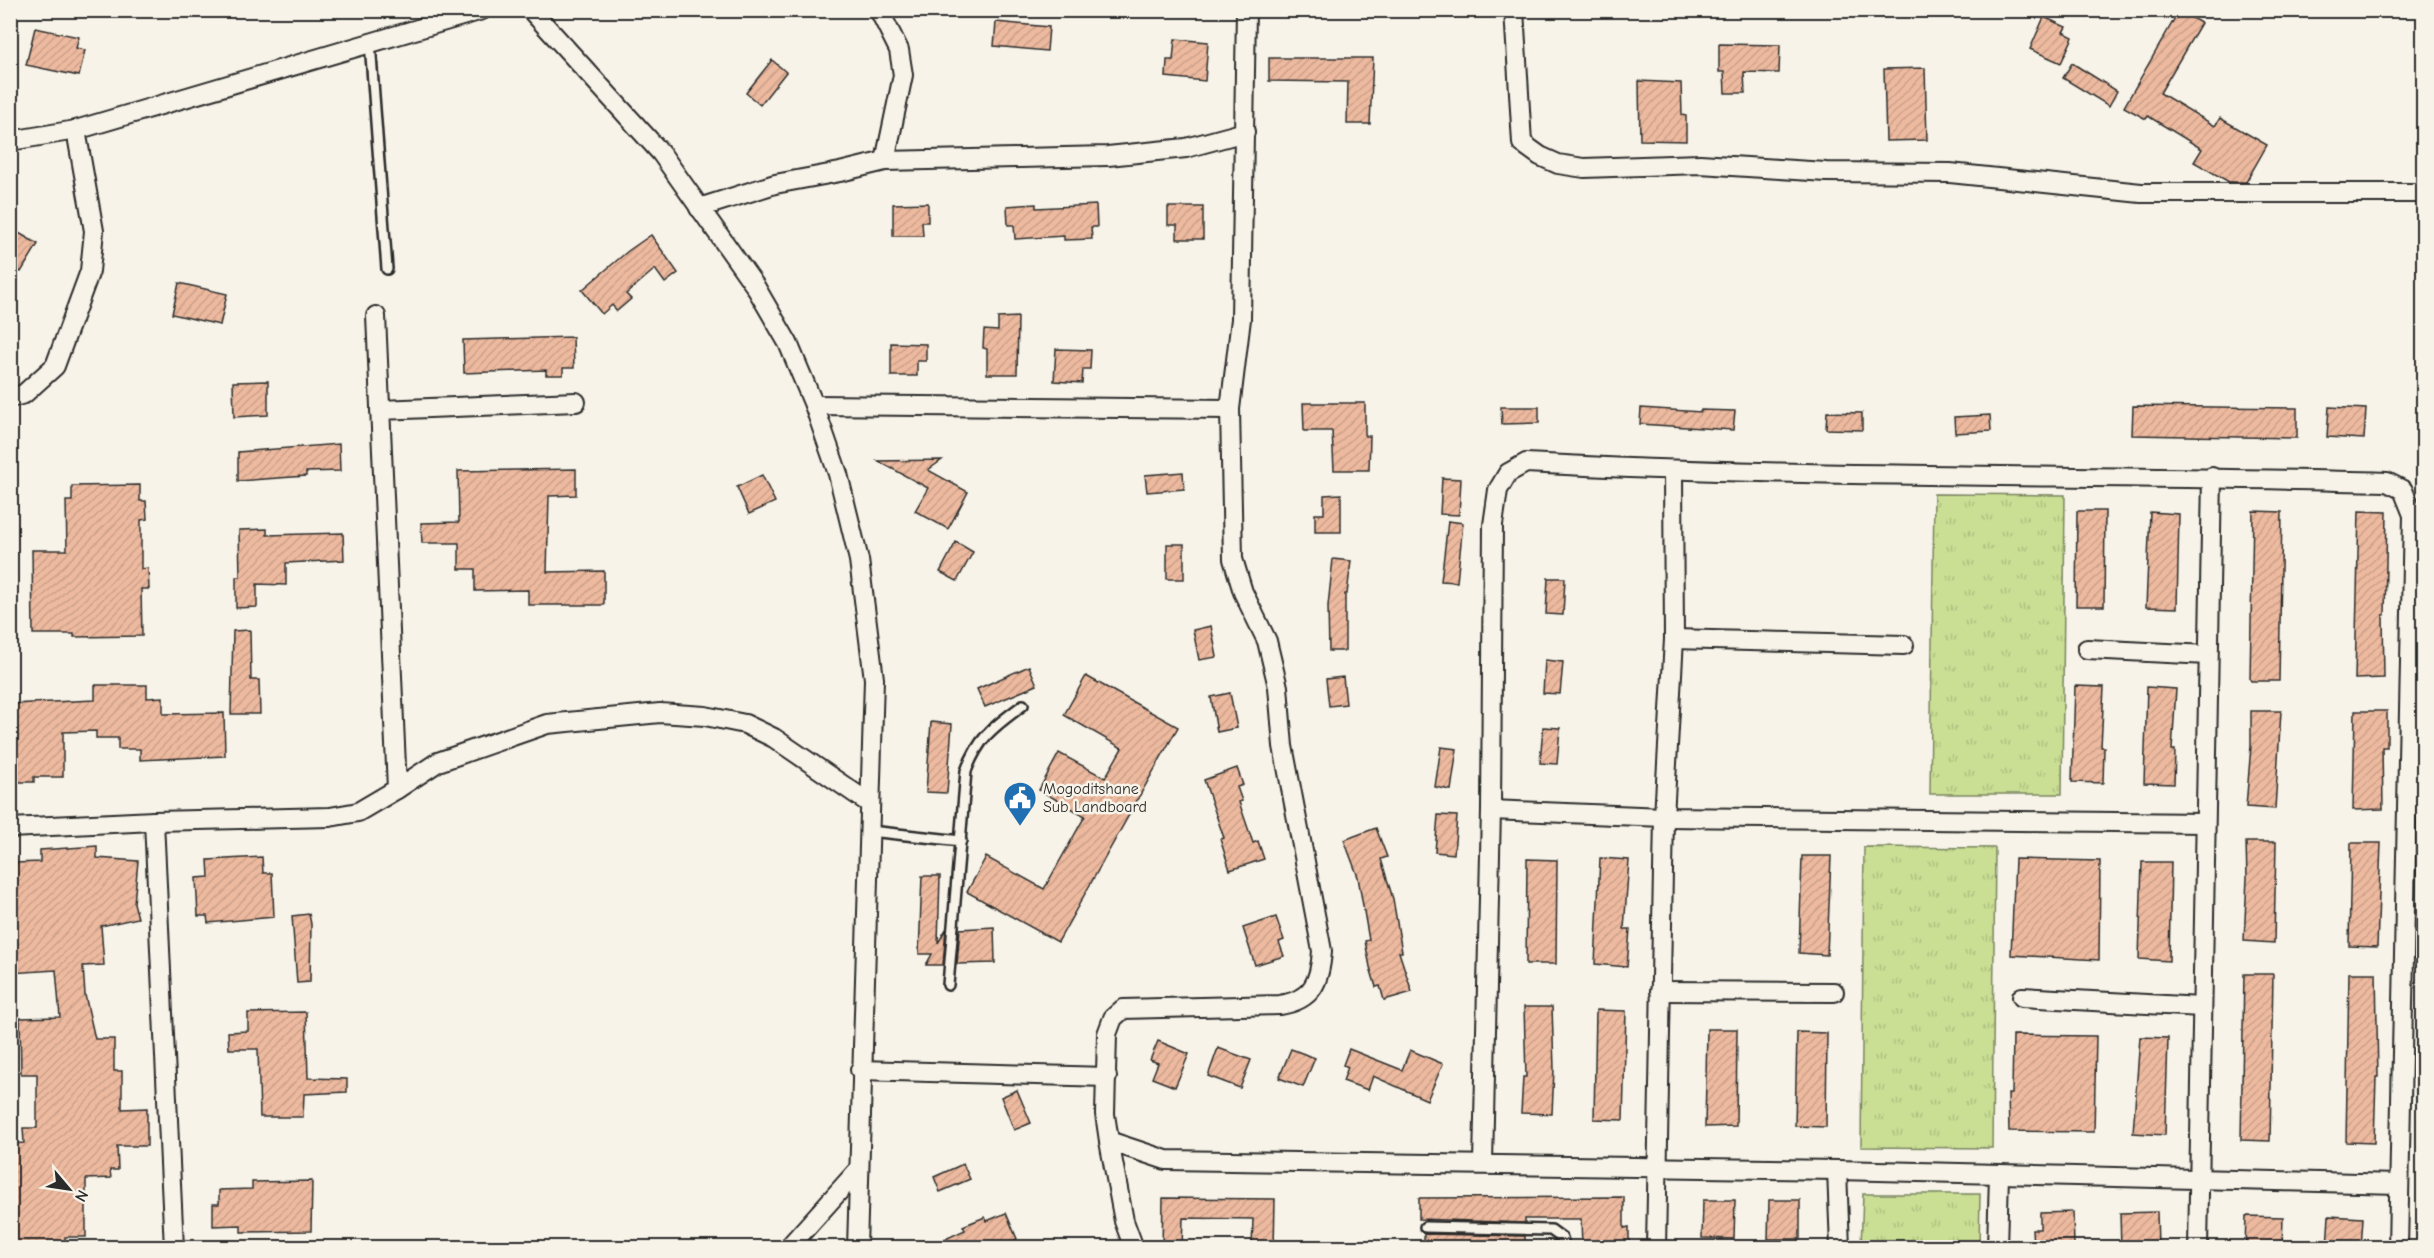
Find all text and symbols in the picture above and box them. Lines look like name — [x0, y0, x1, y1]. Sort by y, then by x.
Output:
public building icon: Mogoditshane Sub Landboard — [1002, 780, 1038, 827]
place label: Mogoditshane Sub Landboard — [1043, 780, 1147, 816]
north arrow — [39, 1159, 99, 1219]
text: N — [71, 1187, 92, 1205]

